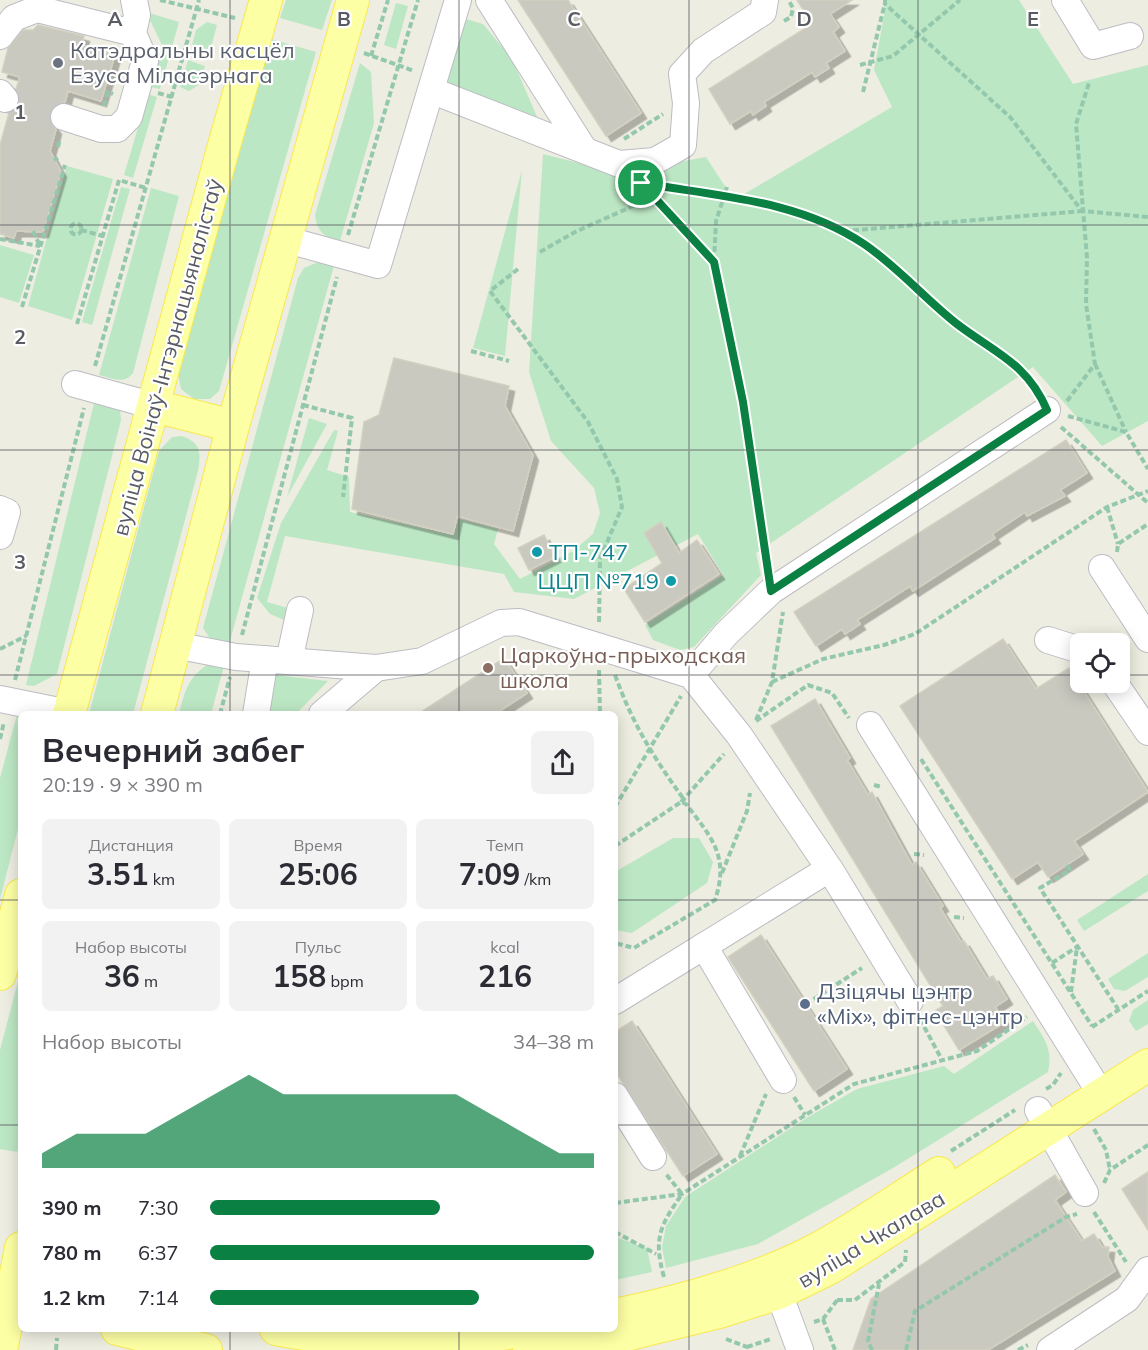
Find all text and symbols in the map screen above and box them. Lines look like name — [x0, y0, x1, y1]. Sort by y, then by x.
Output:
text: A — [108, 6, 123, 31]
text: B — [337, 6, 351, 31]
text: C — [567, 6, 581, 31]
text: D — [796, 6, 812, 31]
text: E — [1027, 6, 1039, 31]
place label: Катэдральны касцёл Езуса Міласэрнага — [70, 36, 295, 89]
marker: Катэдральны касцёл Езуса Міласэрнага — [51, 56, 65, 70]
text: 1 — [14, 99, 26, 124]
pin — [615, 157, 666, 208]
icon: arrive — [624, 166, 657, 199]
street label: вуліца Воінаў-Інтэрнацыяналістаў — [106, 175, 228, 539]
text: 2 — [14, 324, 26, 349]
place label: ТП-747 — [549, 538, 628, 566]
marker: ТП-747 — [530, 545, 544, 559]
text: 3 — [14, 549, 26, 574]
place label: ЦЦП №719 — [538, 567, 659, 595]
marker: ЦЦП №719 — [664, 574, 678, 588]
map controls — [1070, 633, 1130, 693]
button: locate — [1070, 633, 1130, 693]
place label: Царкоўна-прыходская школа — [500, 641, 746, 694]
marker: Царкоўна-прыходская школа — [481, 661, 495, 675]
text: Вечерний забег — [42, 729, 304, 770]
button: share — [531, 731, 594, 794]
text: 20:19 · 9 × 390 m — [42, 772, 203, 797]
text: Дистанция — [88, 835, 174, 855]
text: Время — [293, 835, 343, 855]
text: Темп — [486, 835, 524, 855]
text: 3.51 — [87, 855, 148, 893]
text: 25:06 — [278, 855, 358, 893]
text: 7:09 — [459, 855, 520, 893]
text: km — [148, 869, 175, 889]
text: /km — [520, 869, 551, 889]
text: Набор высоты — [75, 937, 187, 957]
text: Пульс — [295, 937, 341, 957]
text: kcal — [490, 937, 520, 957]
text: 36 — [104, 957, 140, 995]
text: 158 — [272, 957, 326, 995]
text: 216 — [478, 957, 532, 995]
text: m — [140, 971, 158, 991]
text: bpm — [326, 971, 364, 991]
place label: Дзіцячы цэнтр «Mix», фітнес-цэнтр — [817, 977, 1023, 1030]
marker: Дзіцячы цэнтр «Mix», фітнес-цэнтр — [798, 997, 812, 1011]
text: Набор высоты — [42, 1029, 182, 1054]
text: 34–38 m — [513, 1029, 594, 1054]
street label: вуліца Чкалава — [792, 1184, 950, 1294]
text: 390 m — [42, 1195, 101, 1220]
text: 7:30 — [138, 1195, 179, 1220]
text: 780 m — [42, 1240, 101, 1265]
text: 6:37 — [138, 1240, 179, 1265]
text: 1.2 km — [42, 1285, 105, 1310]
text: 7:14 — [138, 1285, 179, 1310]

